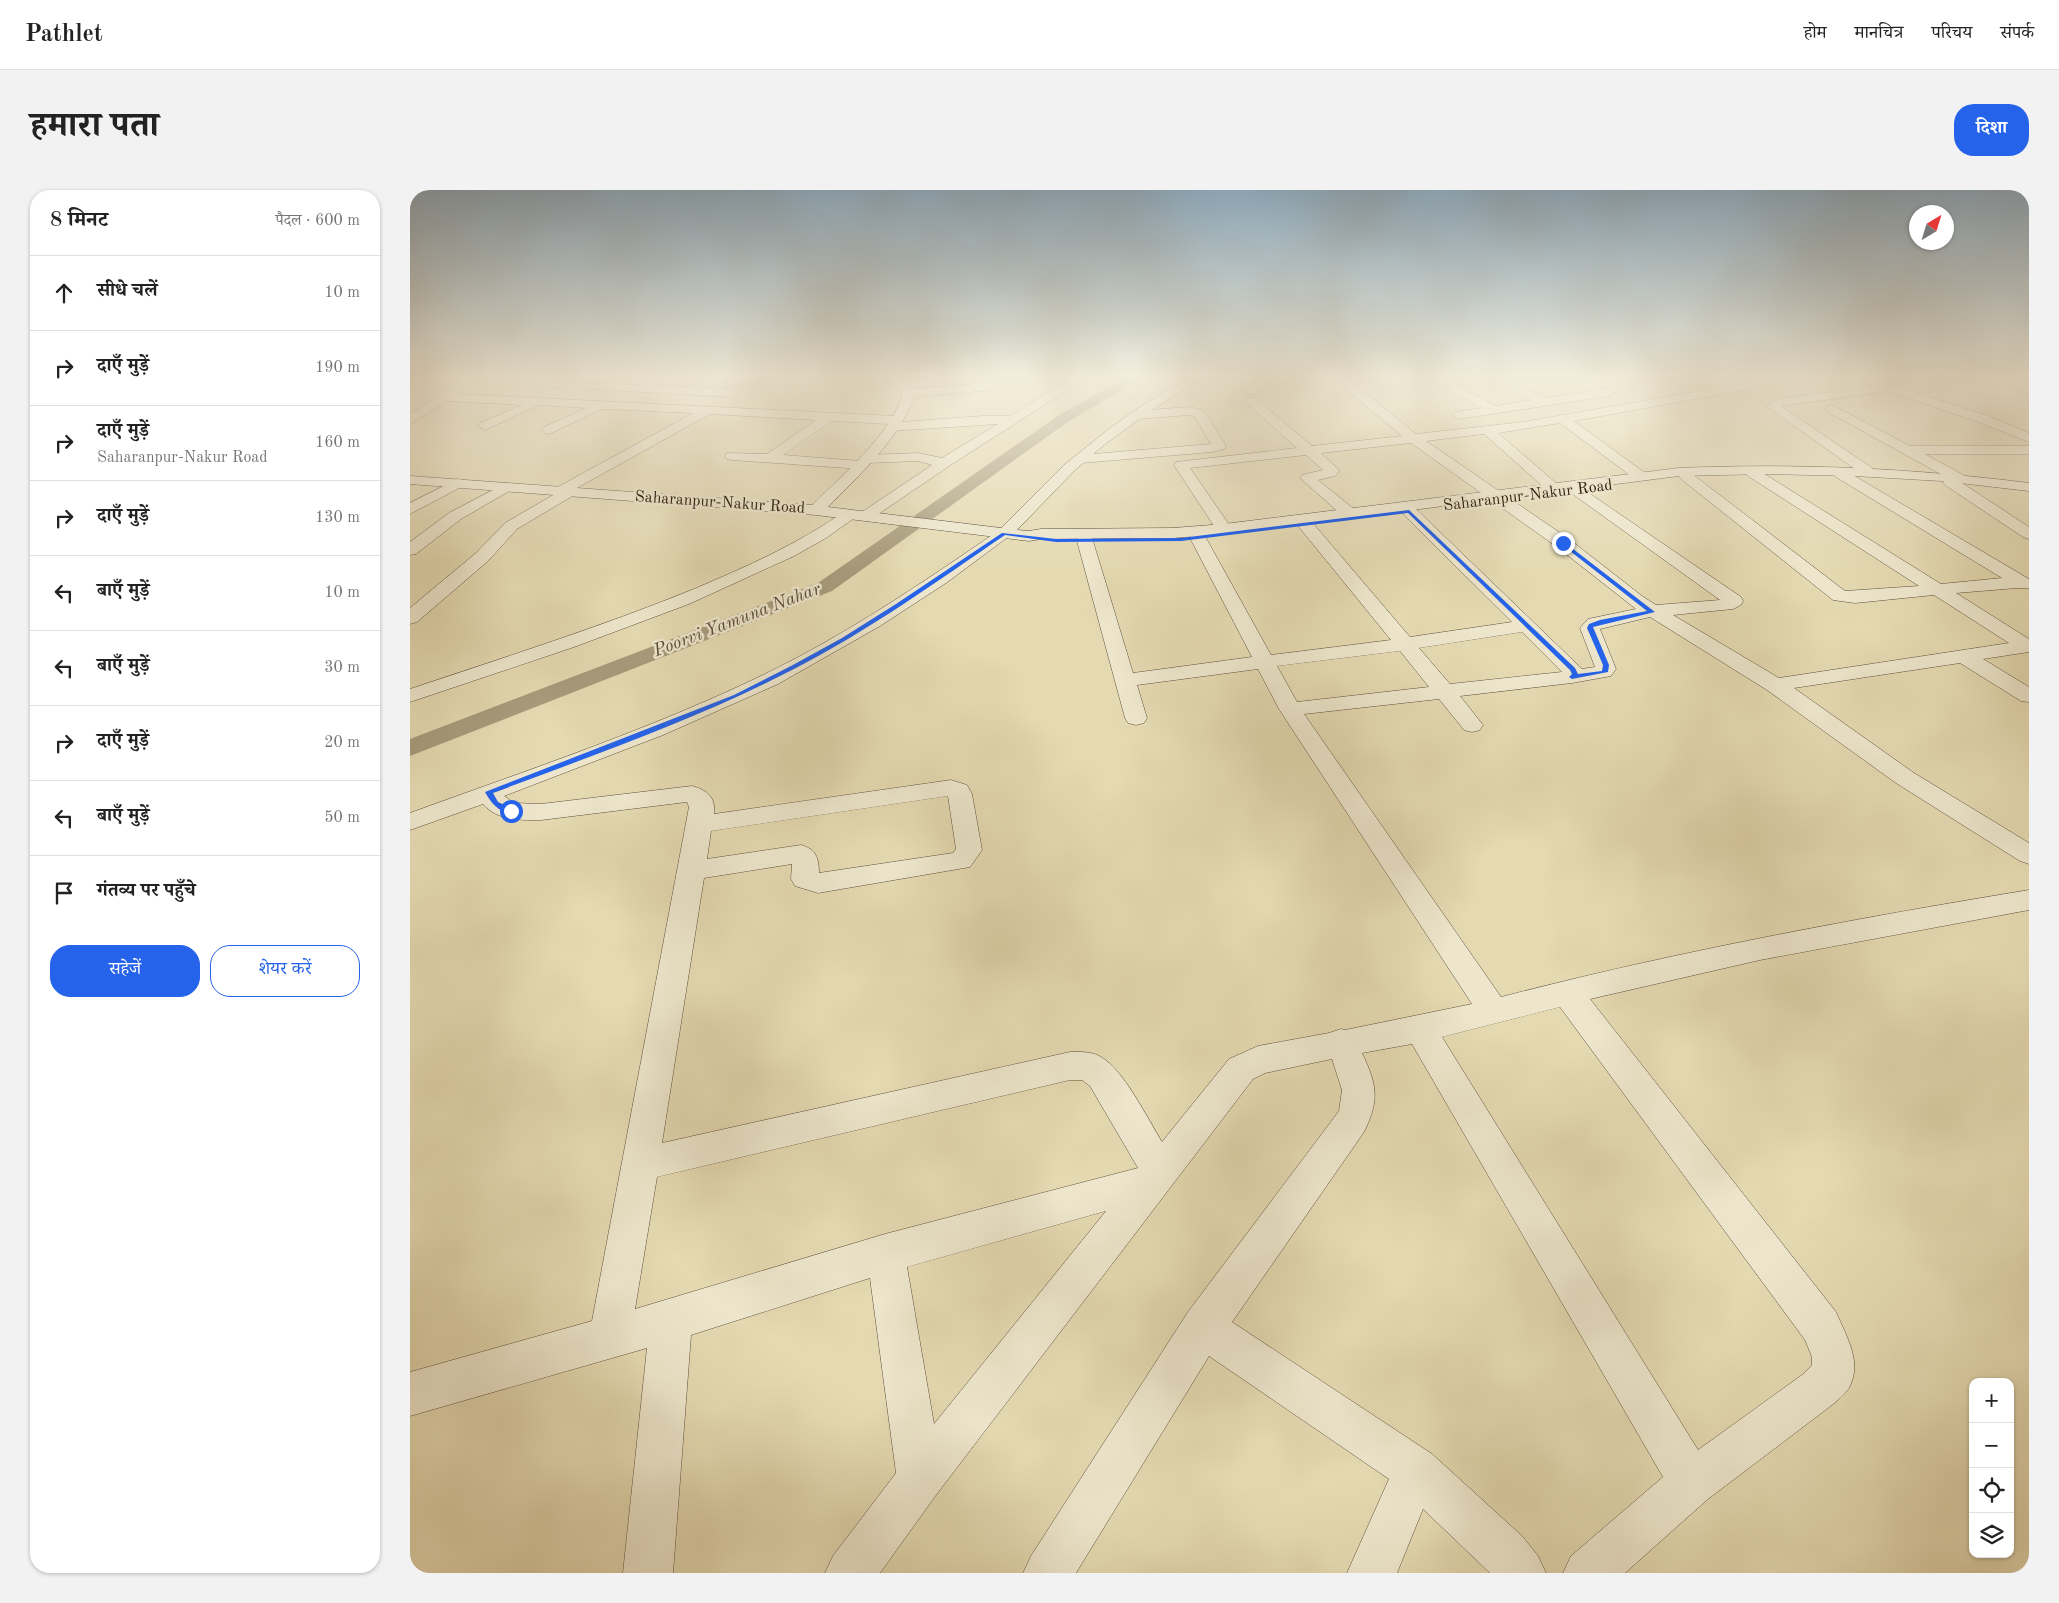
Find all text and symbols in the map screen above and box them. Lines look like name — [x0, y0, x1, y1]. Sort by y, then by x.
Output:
text: Pathlet — [25, 23, 103, 47]
text: होम — [1804, 24, 1827, 42]
text: मानचित्र — [1855, 24, 1903, 42]
text: परिचय — [1931, 24, 1972, 42]
text: संपर्क — [2000, 24, 2034, 42]
button: दिशा — [1954, 104, 2029, 156]
text: हमारा पता — [30, 109, 159, 144]
north arrow — [1909, 205, 1954, 250]
text: 8 मिनट — [50, 210, 108, 231]
text: पैदल · 600 m — [275, 213, 360, 229]
icon: ahead — [50, 279, 78, 307]
text: सीधे चलें — [97, 282, 157, 301]
text: 10 m — [324, 285, 360, 301]
icon: right — [50, 354, 78, 382]
text: दाएँ मुड़ें — [97, 357, 149, 376]
text: 190 m — [315, 360, 360, 376]
text: दाएँ मुड़ें — [97, 422, 149, 441]
icon: right — [50, 429, 78, 457]
text: 160 m — [315, 435, 360, 451]
text: Saharanpur-Nakur Road — [97, 450, 268, 466]
street label: Saharanpur-Nakur Road — [1442, 478, 1614, 514]
street label: Saharanpur-Nakur Road — [634, 489, 806, 517]
icon: right — [50, 504, 78, 532]
text: दाएँ मुड़ें — [97, 507, 149, 526]
text: 130 m — [315, 510, 360, 526]
route end — [1552, 532, 1575, 555]
icon: left — [50, 579, 78, 607]
water label: Poorvi Yamuna Nahar — [650, 579, 824, 661]
text: बाएँ मुड़ें — [97, 582, 149, 601]
text: 10 m — [324, 585, 360, 601]
icon: left — [50, 654, 78, 682]
text: बाएँ मुड़ें — [97, 657, 149, 676]
text: 30 m — [324, 660, 360, 676]
icon: right — [50, 729, 78, 757]
text: दाएँ मुड़ें — [97, 732, 149, 751]
text: 20 m — [324, 735, 360, 751]
route start — [500, 800, 523, 823]
icon: left — [50, 804, 78, 832]
text: बाएँ मुड़ें — [97, 807, 149, 826]
text: 50 m — [324, 810, 360, 826]
icon: arrive — [50, 879, 78, 907]
text: गंतव्य पर पहुँचे — [97, 882, 196, 901]
button: सहेजें — [50, 945, 200, 997]
button: शेयर करें — [210, 945, 360, 997]
map controls — [1969, 1378, 2014, 1558]
button: + — [1969, 1378, 2014, 1423]
button: − — [1969, 1423, 2014, 1468]
button: locate — [1969, 1468, 2014, 1513]
button: layers — [1969, 1513, 2014, 1558]

